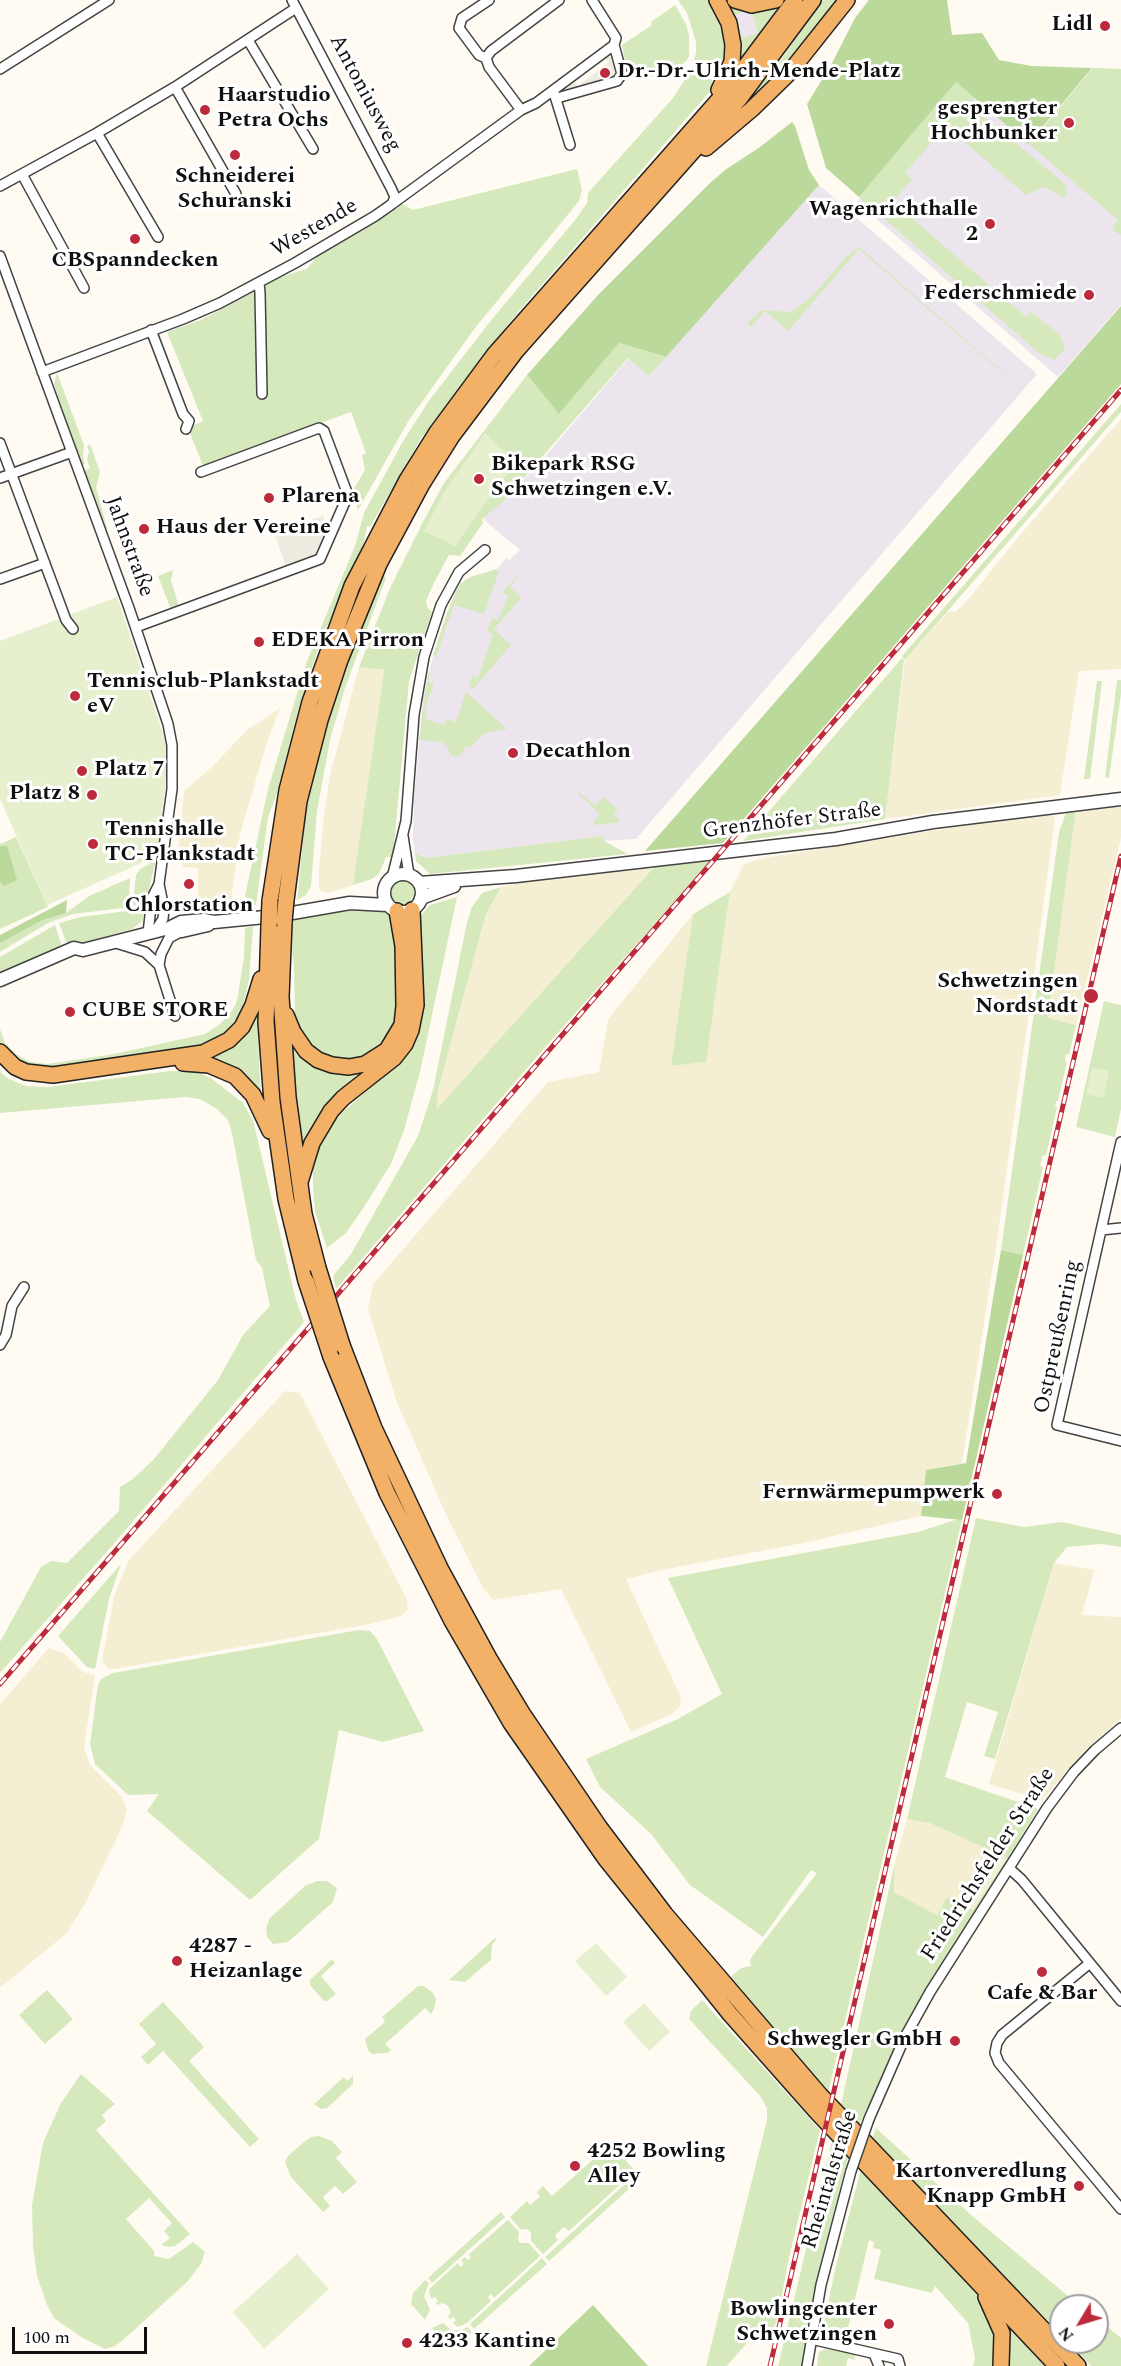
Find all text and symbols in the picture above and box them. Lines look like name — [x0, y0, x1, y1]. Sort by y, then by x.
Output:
place label: Lidl — [1051, 13, 1093, 39]
marker: Lidl — [1098, 19, 1112, 33]
street label: Antoniusweg — [322, 31, 406, 157]
place label: Dr.-Dr.-Ulrich-Mende-Platz — [617, 60, 901, 86]
marker: Dr.-Dr.-Ulrich-Mende-Platz — [598, 66, 612, 80]
place label: Haarstudio Petra Ochs — [217, 84, 331, 136]
place label: gesprengter Hochbunker — [930, 97, 1057, 148]
marker: Haarstudio Petra Ochs — [198, 103, 212, 117]
marker: gesprengter Hochbunker — [1062, 116, 1076, 130]
marker: Schneiderei Schuranski — [228, 148, 242, 162]
place label: Schneiderei Schuranski — [175, 165, 295, 216]
street label: Westende — [267, 194, 363, 264]
place label: Wagenrichthalle 2 — [809, 198, 978, 249]
marker: Wagenrichthalle 2 — [983, 217, 997, 231]
marker: CBSpanndecken — [128, 232, 142, 246]
place label: CBSpanndecken — [51, 249, 219, 275]
place label: Federschmiede — [924, 282, 1077, 308]
marker: Federschmiede — [1082, 288, 1096, 302]
place label: Bikepark RSG Schwetzingen e.V. — [491, 453, 672, 505]
marker: Bikepark RSG Schwetzingen e.V. — [472, 472, 486, 486]
place label: Plarena — [281, 485, 360, 511]
marker: Plarena — [262, 491, 276, 505]
street label: Jahnstraße — [98, 493, 158, 601]
place label: Haus der Vereine — [156, 516, 331, 542]
marker: Haus der Vereine — [137, 522, 151, 536]
place label: EDEKA Pirron — [271, 629, 424, 655]
marker: EDEKA Pirron — [252, 635, 266, 649]
place label: Tennisclub-Plankstadt eV — [87, 670, 319, 722]
marker: Tennisclub-Plankstadt eV — [68, 689, 82, 703]
place label: Decathlon — [525, 740, 631, 766]
marker: Decathlon — [506, 746, 520, 760]
place label: Platz 7 — [94, 758, 165, 784]
marker: Platz 7 — [75, 764, 89, 778]
place label: Platz 8 — [9, 782, 80, 808]
marker: Platz 8 — [85, 788, 99, 802]
street label: Grenzhöfer Straße — [701, 798, 883, 846]
place label: Tennishalle TC-Plankstadt — [105, 818, 255, 870]
marker: Tennishalle TC-Plankstadt — [86, 837, 100, 851]
marker: Chlorstation — [182, 877, 196, 891]
place label: Chlorstation — [125, 894, 253, 920]
place label: Schwetzingen Nordstadt — [937, 970, 1078, 1022]
marker: Schwetzingen Nordstadt — [1082, 987, 1100, 1005]
place label: CUBE STORE — [82, 999, 228, 1025]
marker: CUBE STORE — [63, 1005, 77, 1019]
street label: Ostpreußenring — [1030, 1258, 1088, 1416]
place label: Fernwärmepumpwerk — [762, 1481, 985, 1507]
marker: Fernwärmepumpwerk — [990, 1487, 1004, 1501]
street label: Friedrichsfelder Straße — [917, 1763, 1061, 1967]
place label: 4287 - Heizanlage — [189, 1935, 303, 1987]
marker: 4287 - Heizanlage — [170, 1954, 184, 1968]
marker: Cafe & Bar — [1035, 1965, 1049, 1979]
place label: Cafe & Bar — [987, 1982, 1097, 2008]
place label: Schwegler GmbH — [767, 2028, 943, 2054]
marker: Schwegler GmbH — [948, 2034, 962, 2048]
street label: Rheintalstraße — [797, 2108, 865, 2252]
place label: 4252 Bowling Alley — [587, 2140, 726, 2192]
marker: 4252 Bowling Alley — [568, 2159, 582, 2173]
place label: Kartonveredlung Knapp GmbH — [895, 2160, 1067, 2212]
marker: Kartonveredlung Knapp GmbH — [1072, 2179, 1086, 2193]
north arrow — [1049, 2294, 1109, 2354]
place label: Bowlingcenter Schwetzingen — [730, 2298, 877, 2350]
scale bar — [15, 2315, 150, 2353]
marker: Bowlingcenter Schwetzingen — [882, 2317, 896, 2331]
text: N — [1053, 2321, 1080, 2346]
text: 100 m — [23, 2324, 70, 2351]
place label: 4233 Kantine — [419, 2330, 556, 2356]
marker: 4233 Kantine — [400, 2336, 414, 2350]

